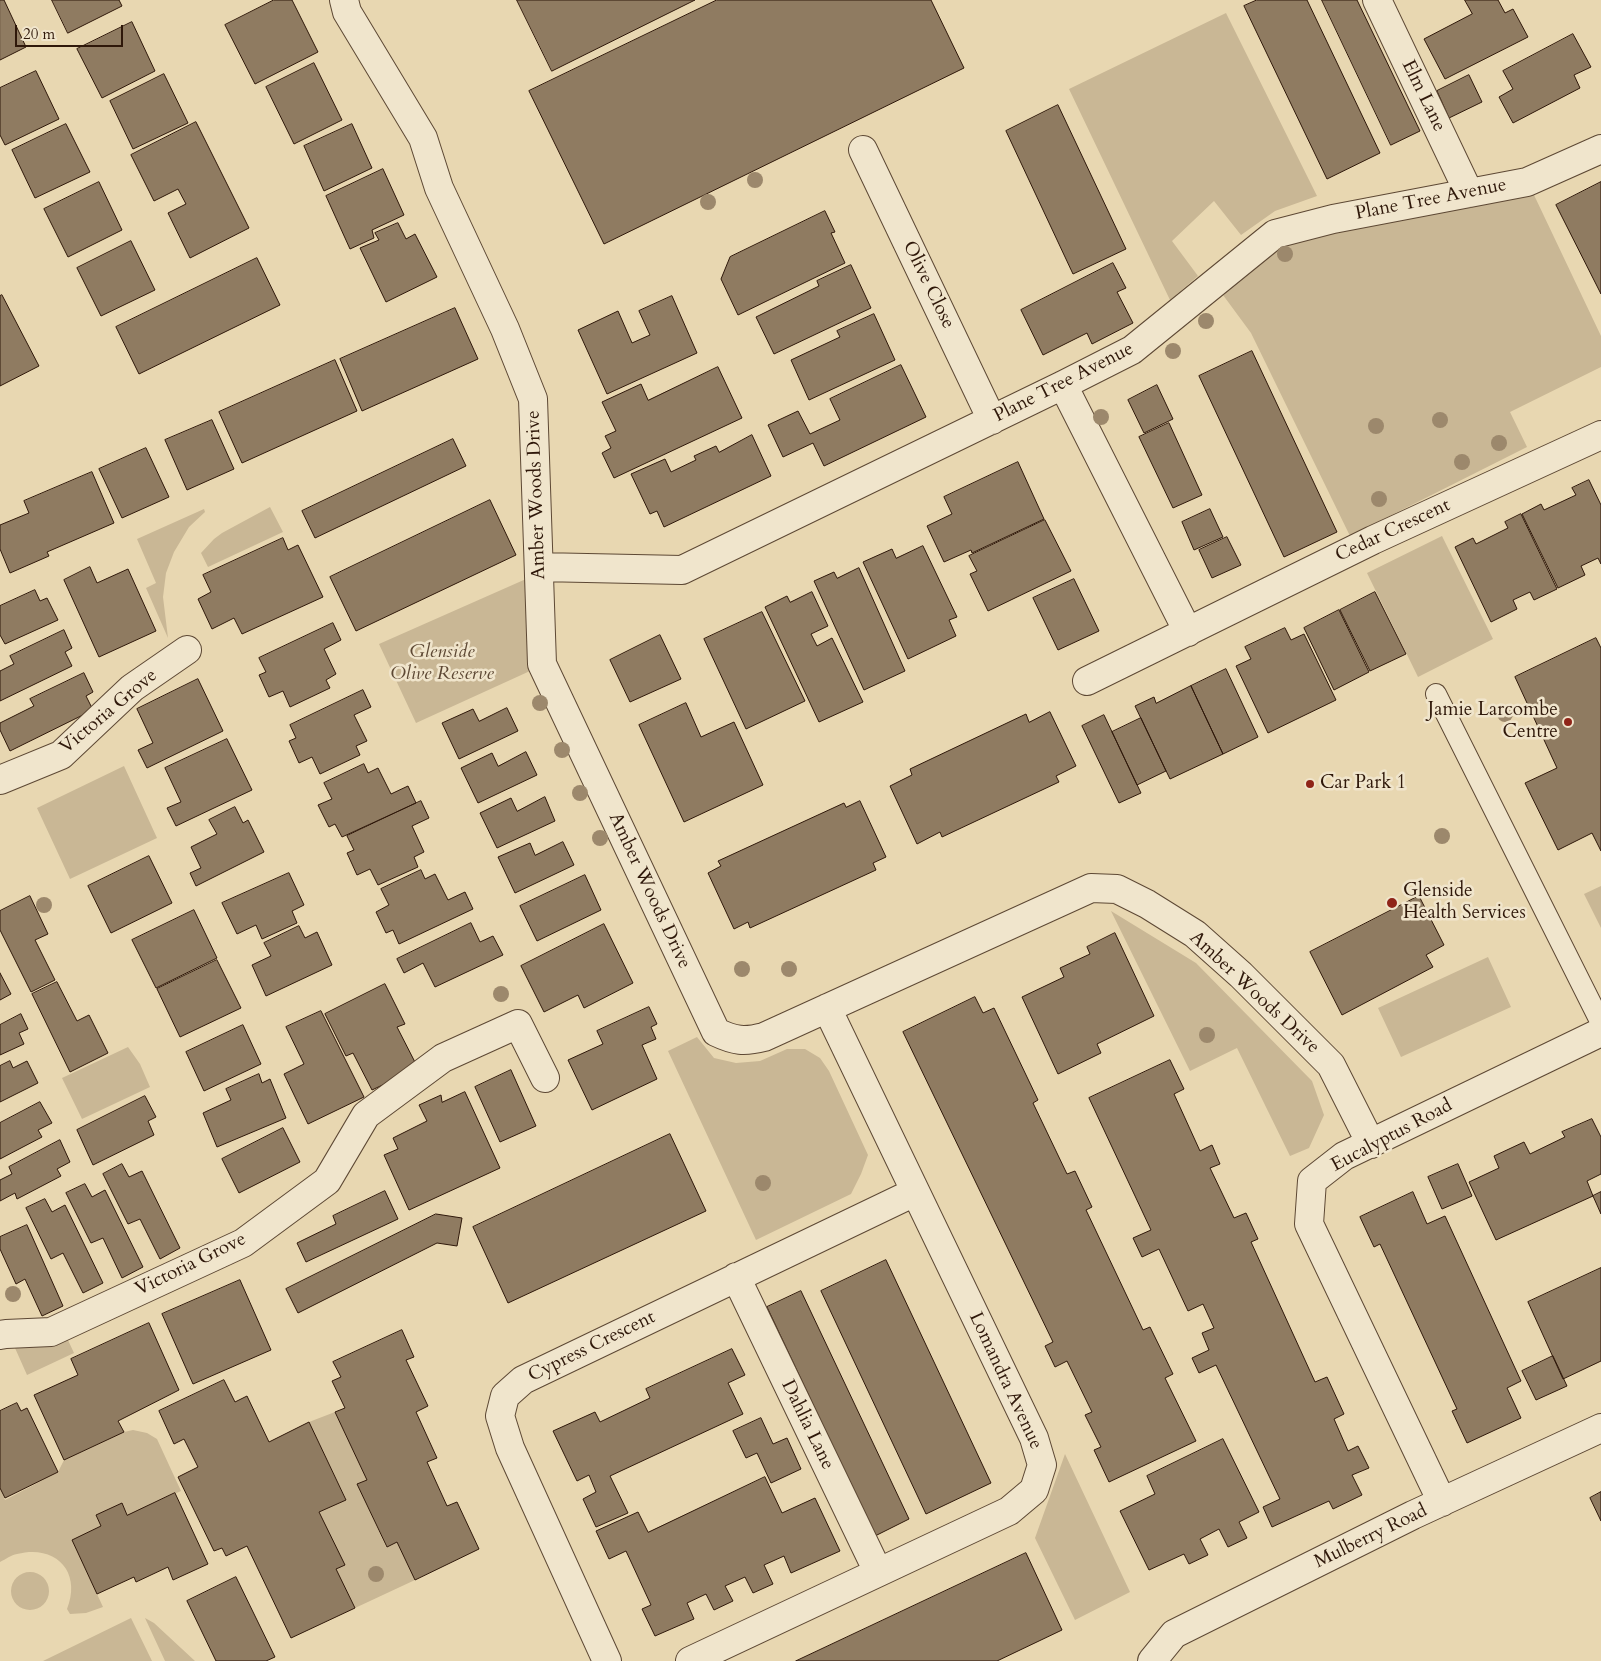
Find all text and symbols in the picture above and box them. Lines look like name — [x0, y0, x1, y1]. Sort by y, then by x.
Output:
scale bar — [18, 15, 125, 47]
text: 20 m — [23, 24, 55, 44]
street label: Elm Lane — [1396, 56, 1450, 136]
street label: Plane Tree Avenue — [1353, 174, 1509, 226]
street label: Olive Close — [897, 238, 959, 332]
street label: Plane Tree Avenue — [990, 338, 1138, 428]
street label: Amber Woods Drive — [523, 410, 551, 580]
street label: Cedar Crescent — [1332, 494, 1454, 568]
park label: Glenside Olive Reserve — [390, 642, 494, 686]
street label: Victoria Grove — [56, 665, 162, 759]
place label: Jamie Larcombe Centre — [1428, 700, 1558, 744]
marker: Jamie Larcombe Centre — [1562, 716, 1574, 728]
place label: Car Park 1 — [1320, 773, 1406, 795]
marker: Car Park 1 — [1304, 778, 1316, 790]
street label: Amber Woods Drive — [603, 809, 695, 973]
place label: Glenside Health Services — [1403, 881, 1526, 925]
marker: Glenside Health Services — [1385, 896, 1399, 910]
street label: Amber Woods Drive — [1184, 927, 1324, 1059]
street label: Eucalyptus Road — [1328, 1095, 1456, 1177]
street label: Victoria Grove — [132, 1228, 250, 1302]
street label: Cypress Crescent — [525, 1306, 659, 1388]
street label: Lomandra Avenue — [963, 1309, 1047, 1453]
street label: Dahlia Lane — [776, 1377, 838, 1473]
street label: Mulberry Road — [1311, 1500, 1431, 1574]

